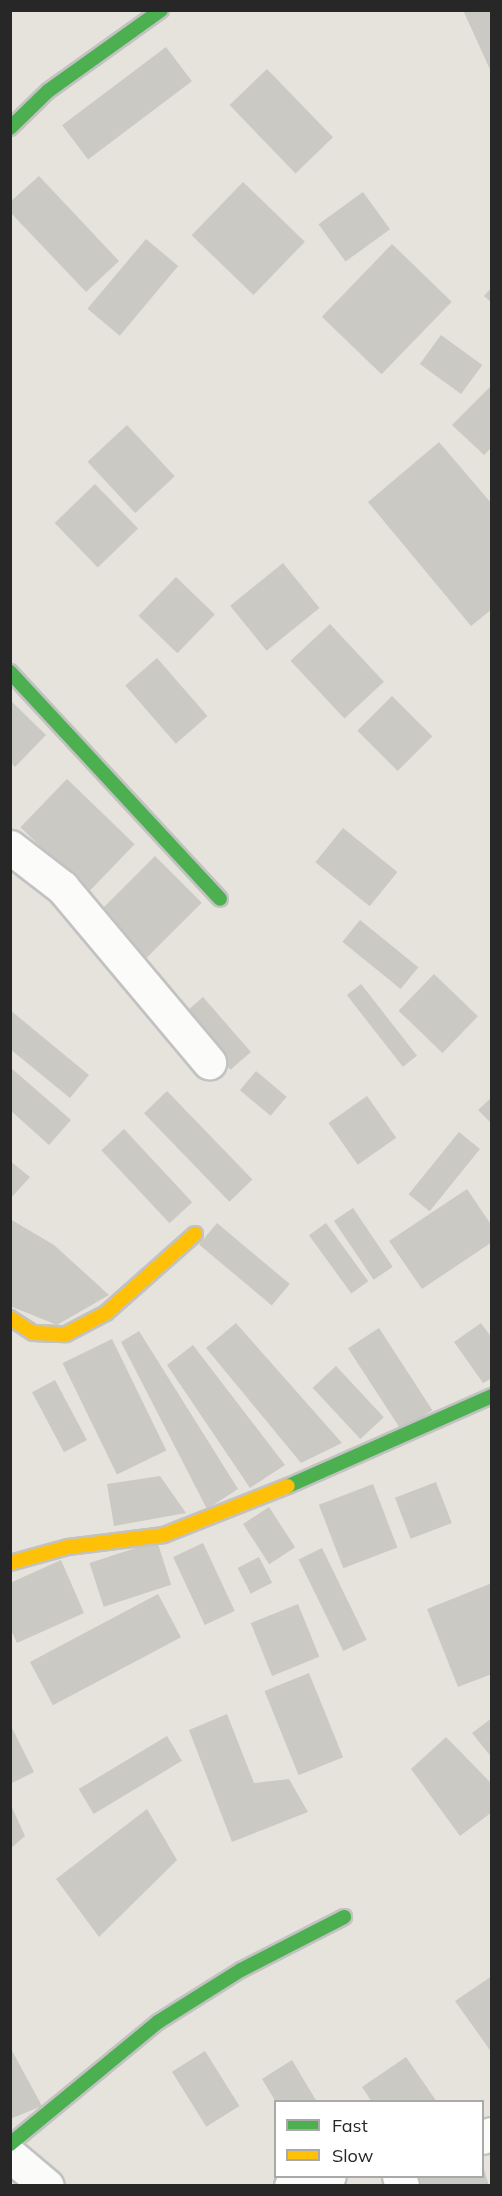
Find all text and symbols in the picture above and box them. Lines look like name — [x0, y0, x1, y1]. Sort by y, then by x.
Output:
legend — [274, 2100, 484, 2178]
text: Fast — [332, 2114, 368, 2137]
text: Slow — [332, 2144, 373, 2167]

